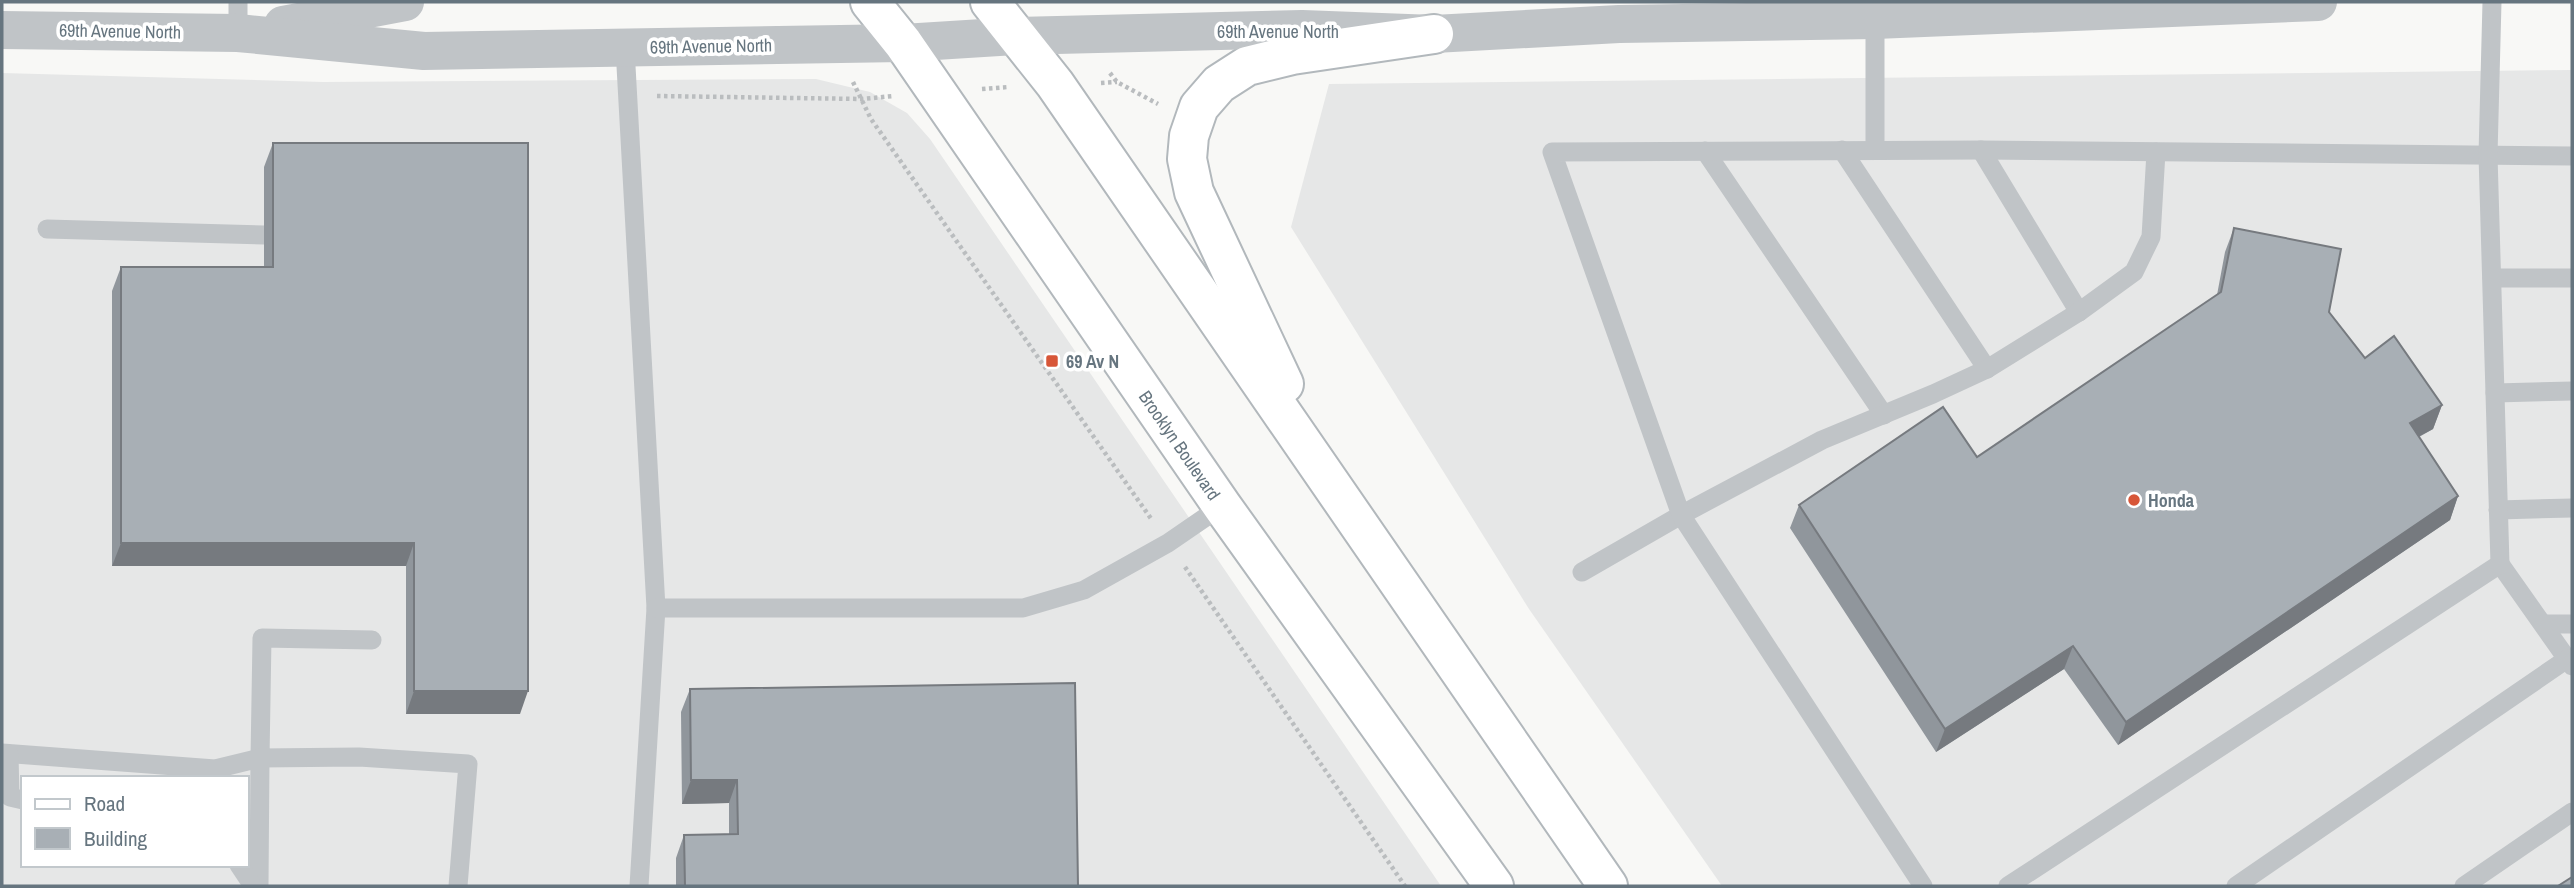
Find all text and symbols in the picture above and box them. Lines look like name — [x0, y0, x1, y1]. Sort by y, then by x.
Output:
street label: 69th Avenue North — [59, 17, 181, 45]
street label: 69th Avenue North — [1217, 19, 1339, 44]
street label: 69th Avenue North — [650, 32, 772, 60]
place label: 69 Av N — [1066, 349, 1119, 374]
marker: 69 Av N — [1044, 353, 1060, 369]
street label: Brooklyn Boulevard — [1133, 385, 1227, 505]
place label: Honda — [2148, 488, 2195, 513]
marker: Honda — [2126, 492, 2142, 508]
legend — [21, 776, 248, 867]
text: Road — [84, 789, 125, 818]
text: Building — [84, 824, 148, 853]

